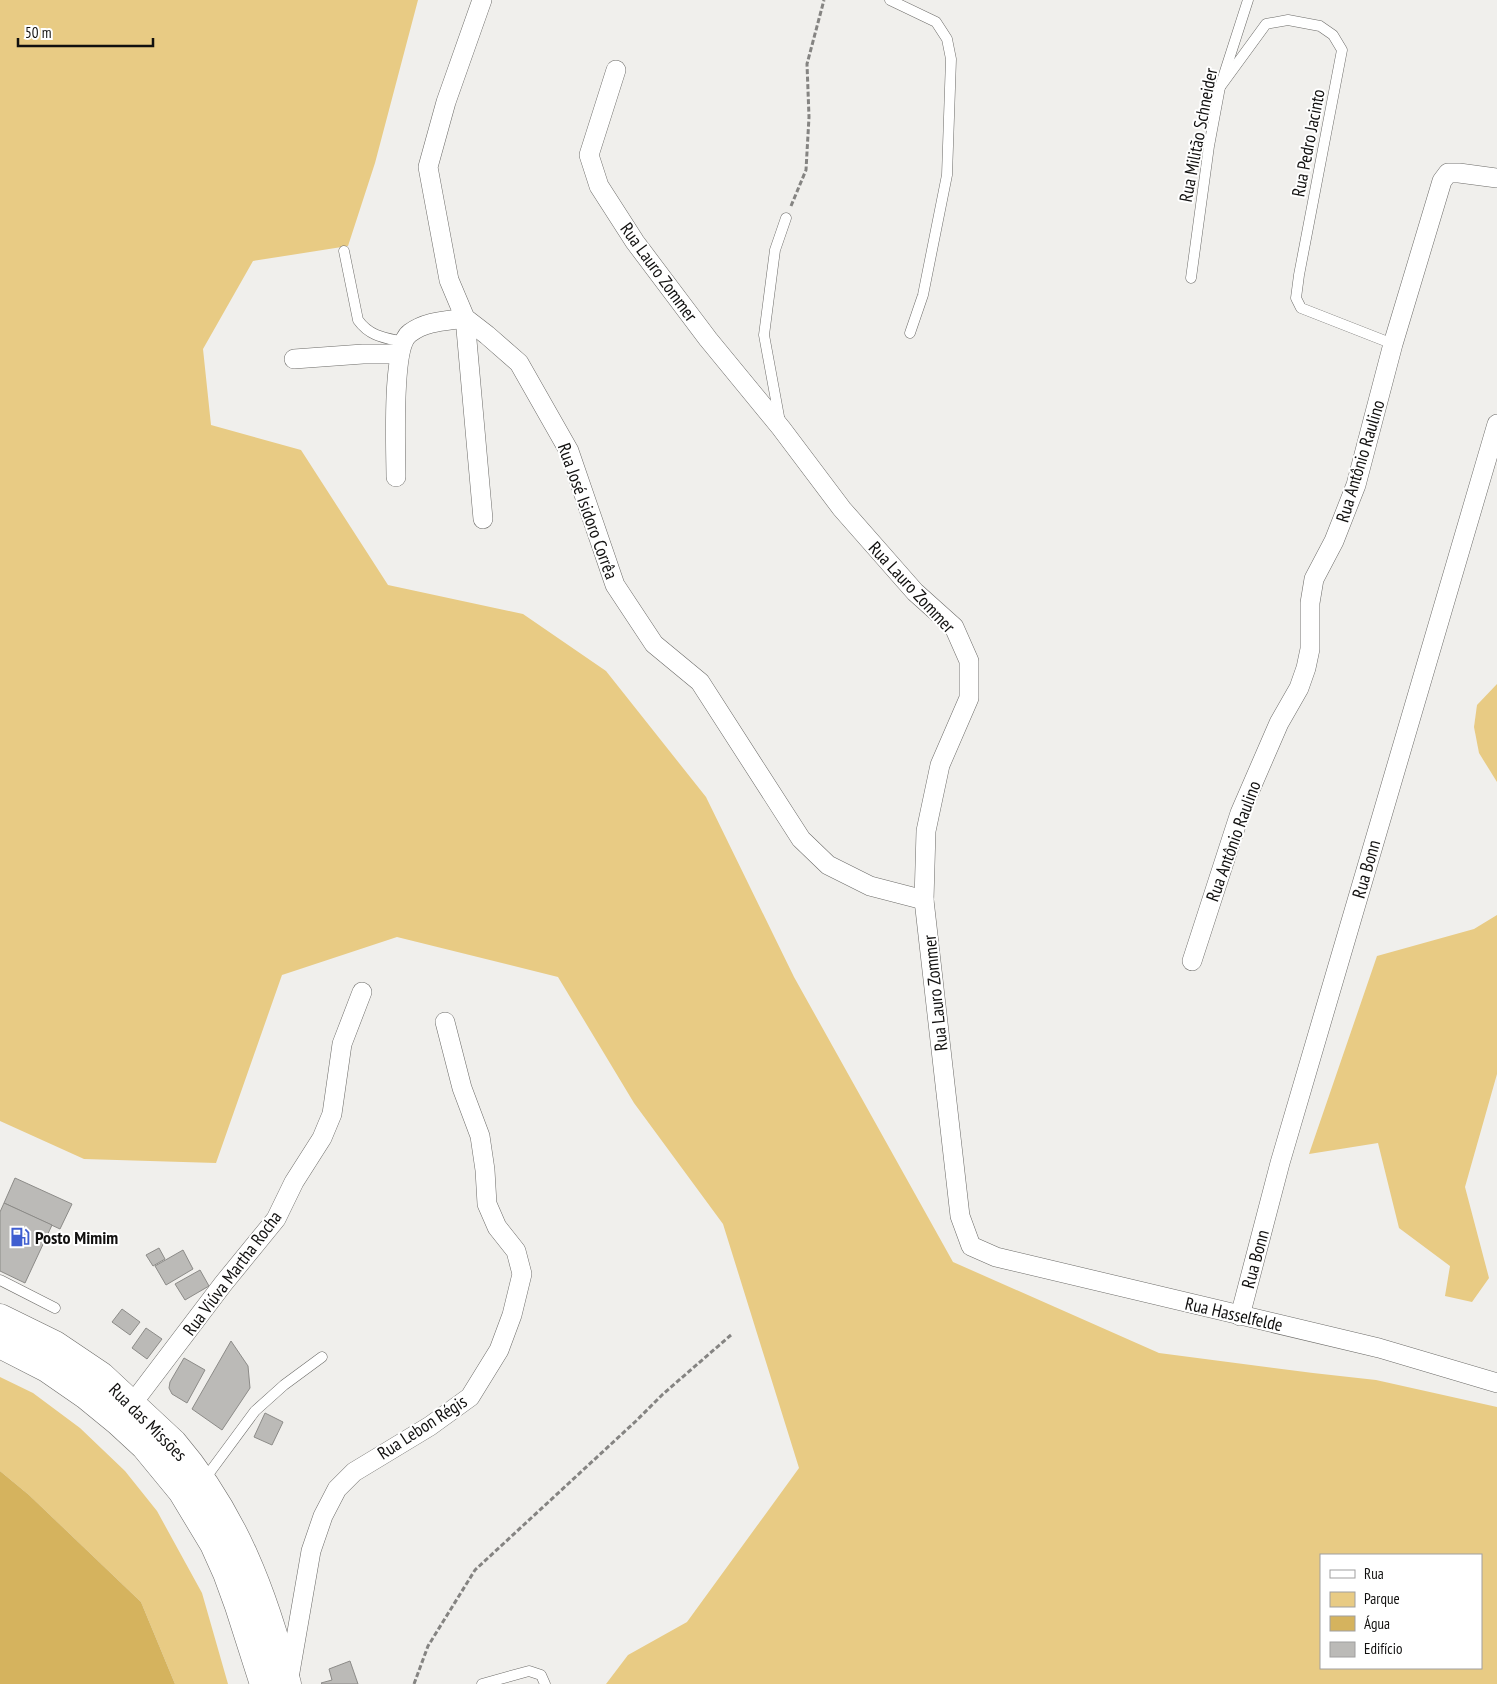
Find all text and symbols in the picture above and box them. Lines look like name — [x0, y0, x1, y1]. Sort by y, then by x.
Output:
scale bar — [18, 15, 152, 47]
text: 50 m — [25, 23, 51, 42]
street label: Rua Militão Schneider — [1174, 66, 1222, 204]
street label: Rua Pedro Jacinto — [1286, 87, 1330, 199]
street label: Rua Lauro Zommer — [615, 218, 703, 326]
street label: Rua Antônio Raulino — [1330, 397, 1390, 525]
street label: Rua José Isidoro Corrêa — [553, 440, 623, 582]
street label: Rua Lauro Zommer — [864, 536, 960, 638]
street label: Rua Antônio Raulino — [1201, 777, 1266, 905]
street label: Rua Bonn — [1347, 837, 1385, 901]
street label: Rua Lauro Zommer — [917, 934, 953, 1052]
street label: Rua Viúva Martha Rocha — [178, 1206, 286, 1340]
fuel station icon: Posto Mimim — [9, 1226, 31, 1248]
place label: Posto Mimim — [35, 1226, 118, 1249]
street label: Rua Bonn — [1236, 1227, 1274, 1291]
street label: Rua Hasselfelde — [1183, 1292, 1285, 1336]
street label: Rua das Missões — [104, 1378, 192, 1466]
street label: Rua Lebon Régis — [373, 1390, 471, 1464]
legend — [1320, 1554, 1482, 1669]
text: Rua — [1364, 1564, 1384, 1583]
text: Parque — [1364, 1589, 1400, 1608]
text: Água — [1364, 1614, 1390, 1633]
text: Edifício — [1364, 1639, 1402, 1658]

